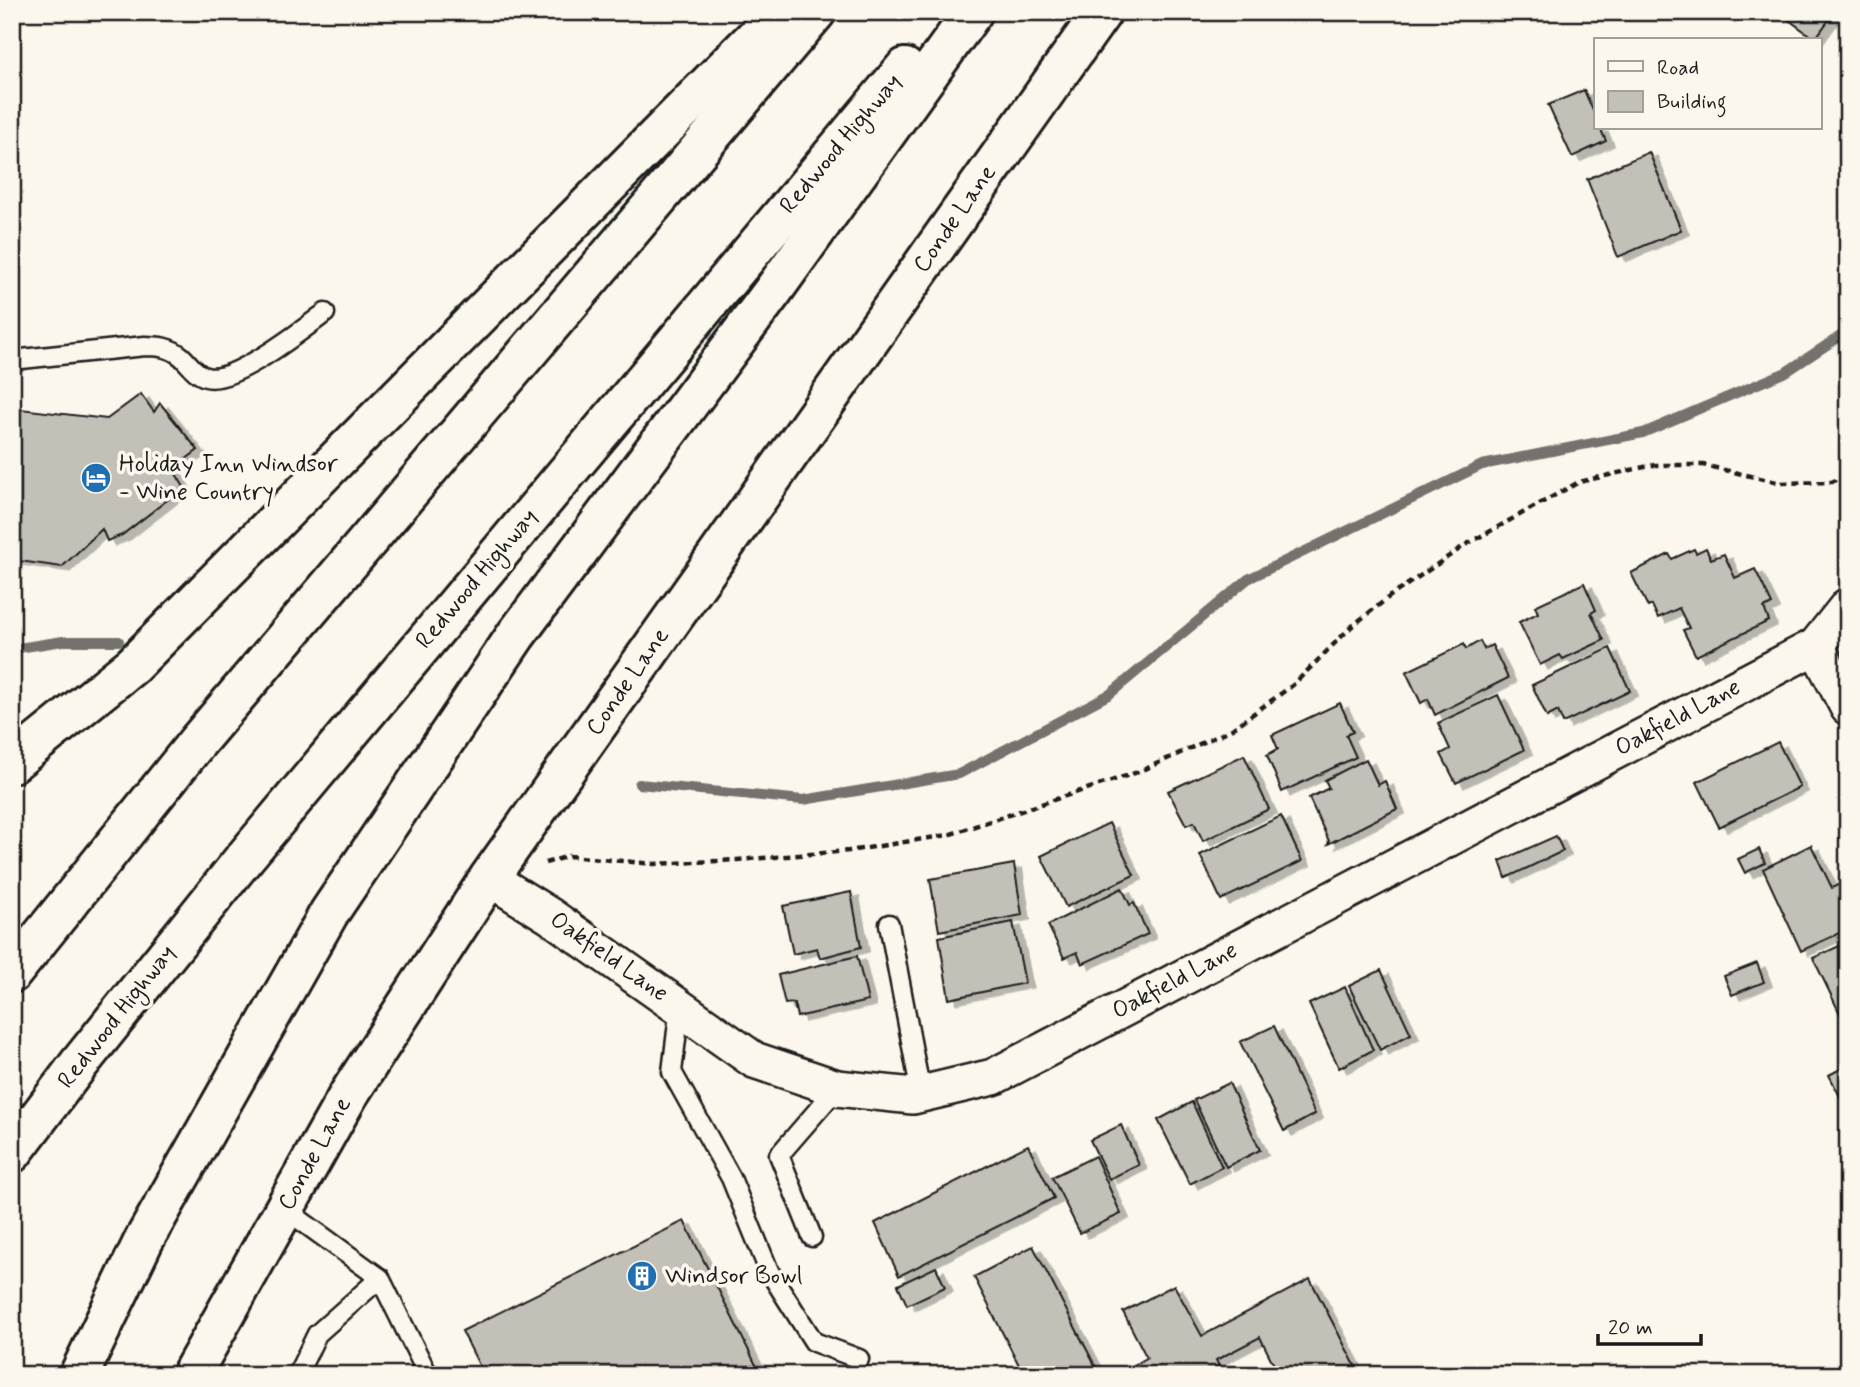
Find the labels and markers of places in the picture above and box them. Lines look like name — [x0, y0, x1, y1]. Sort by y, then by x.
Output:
place label: Holiday Inn Windsor - Wine Country — [119, 449, 339, 508]
hotel icon: Holiday Inn Windsor - Wine Country — [79, 461, 113, 495]
building icon: Windsor Bowl — [625, 1259, 659, 1293]
place label: Windsor Bowl — [665, 1261, 803, 1292]

